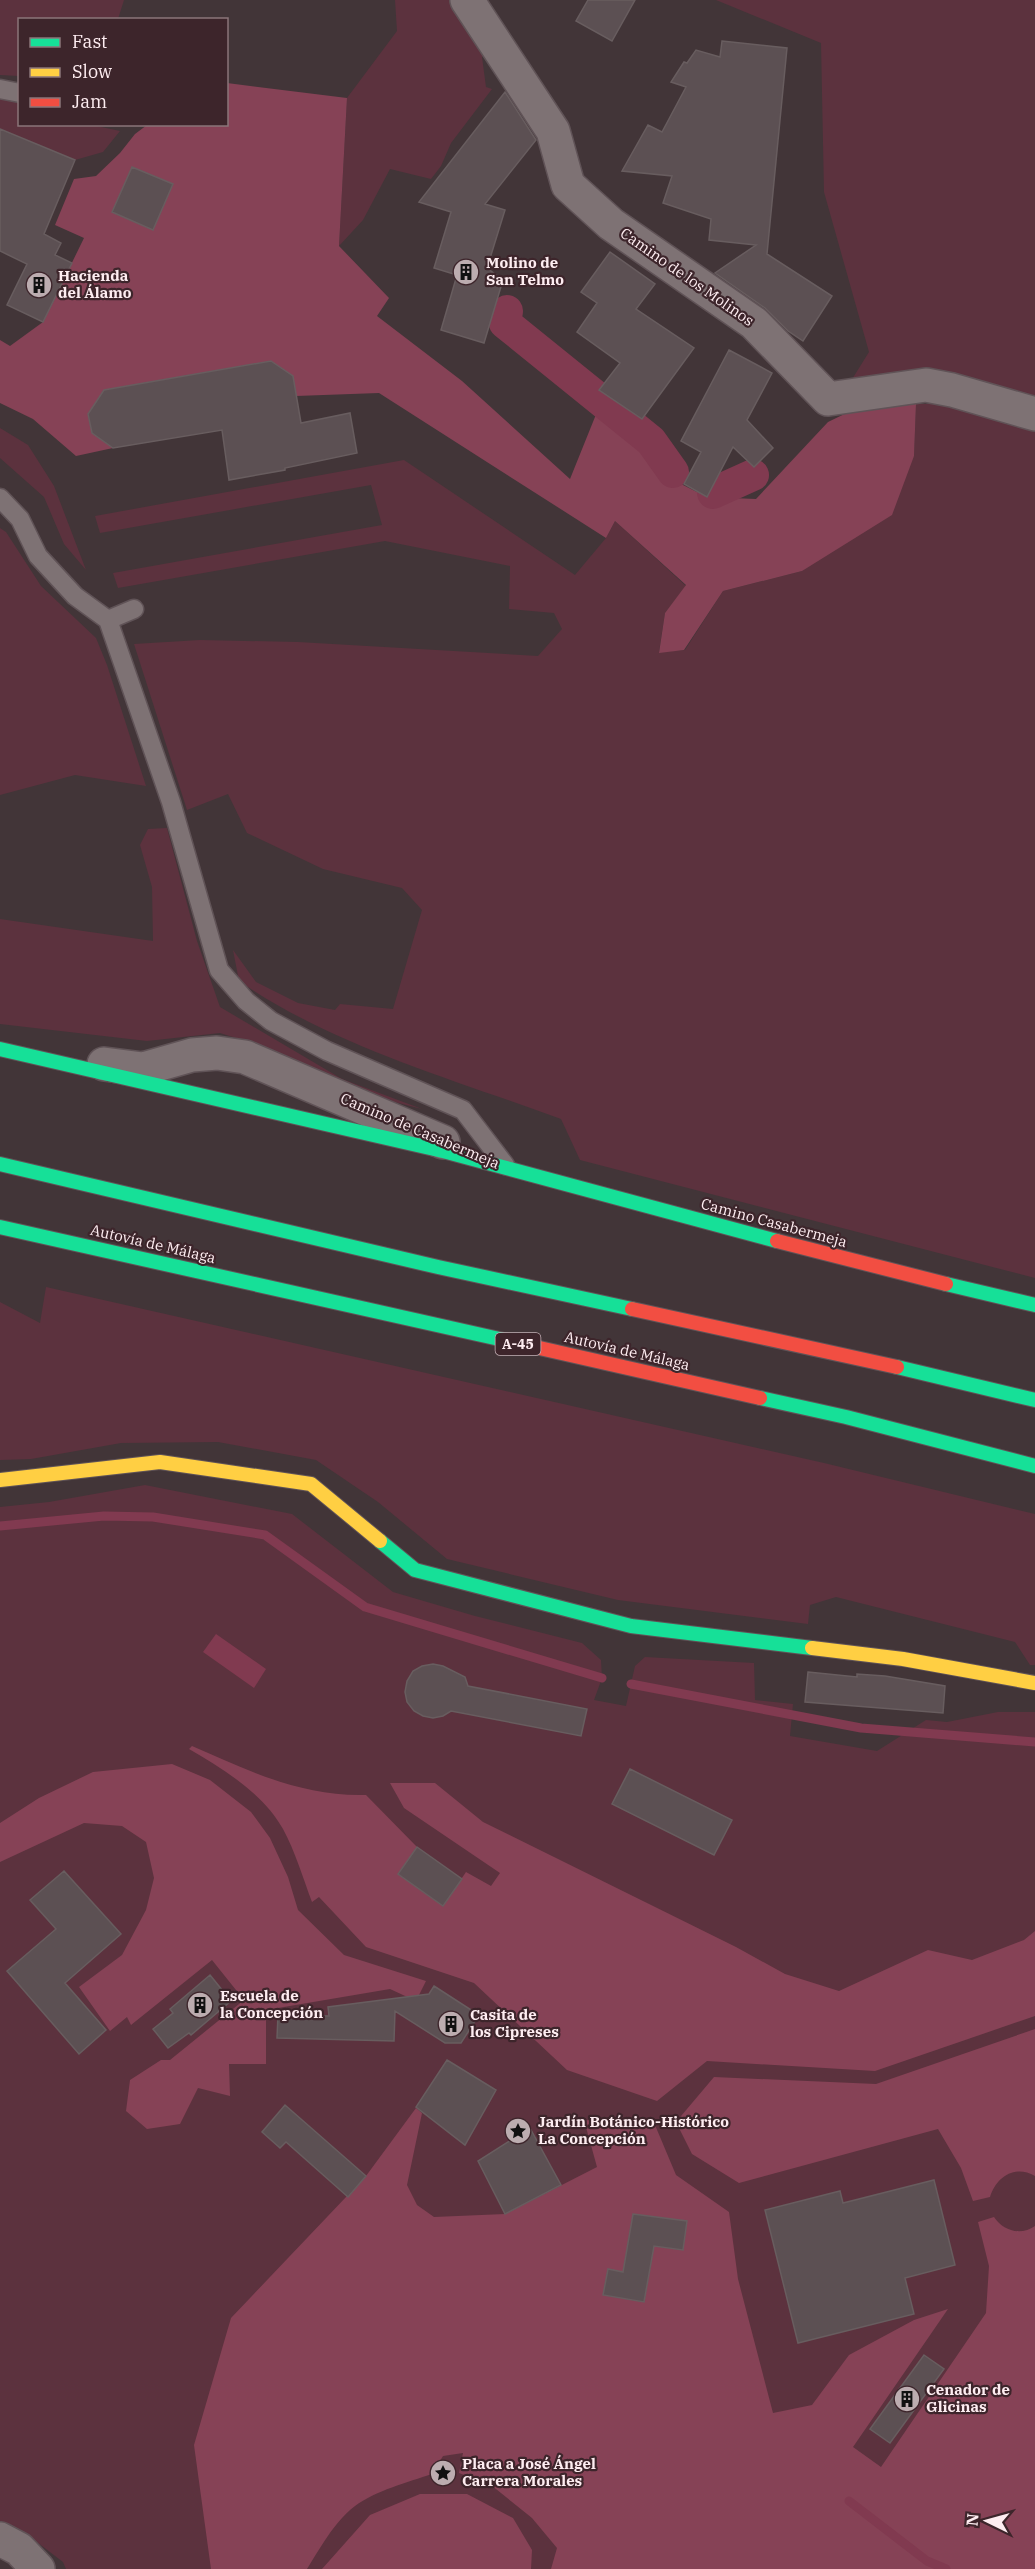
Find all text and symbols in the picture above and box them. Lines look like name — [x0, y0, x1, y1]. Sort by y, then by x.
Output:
legend — [18, 18, 228, 126]
text: Fast — [72, 30, 107, 53]
text: Slow — [72, 60, 112, 83]
text: Jam — [72, 90, 107, 113]
street label: Camino de los Molinos — [617, 223, 758, 330]
place label: Molino de San Telmo — [486, 253, 564, 289]
building icon: Molino de San Telmo — [451, 257, 481, 287]
place label: Hacienda del Álamo — [58, 266, 132, 302]
building icon: Hacienda del Álamo — [24, 270, 54, 300]
street label: Camino de Casabermeja — [338, 1088, 503, 1173]
street label: Camino Casabermeja — [699, 1194, 849, 1251]
street label: Autovía de Málaga — [89, 1220, 218, 1267]
street label: Autovía de Málaga — [563, 1327, 692, 1374]
road number: A-45 — [496, 1333, 540, 1355]
place label: Escuela de la Concepción — [220, 1986, 323, 2022]
building icon: Escuela de la Concepción — [185, 1990, 215, 2020]
place label: Casita de los Cipreses — [470, 2005, 559, 2041]
building icon: Casita de los Cipreses — [436, 2009, 466, 2039]
place label: Jardín Botánico-Histórico La Concepción — [538, 2112, 729, 2148]
place icon: Jardín Botánico-Histórico La Concepción — [503, 2116, 533, 2146]
place label: Cenador de Glicinas — [926, 2380, 1010, 2416]
building icon: Cenador de Glicinas — [892, 2384, 922, 2414]
place label: Placa a José Ángel Carrera Morales — [462, 2454, 596, 2490]
place icon: Placa a José Ángel Carrera Morales — [428, 2458, 458, 2488]
north arrow — [957, 2491, 1017, 2551]
text: N — [962, 2513, 983, 2527]

